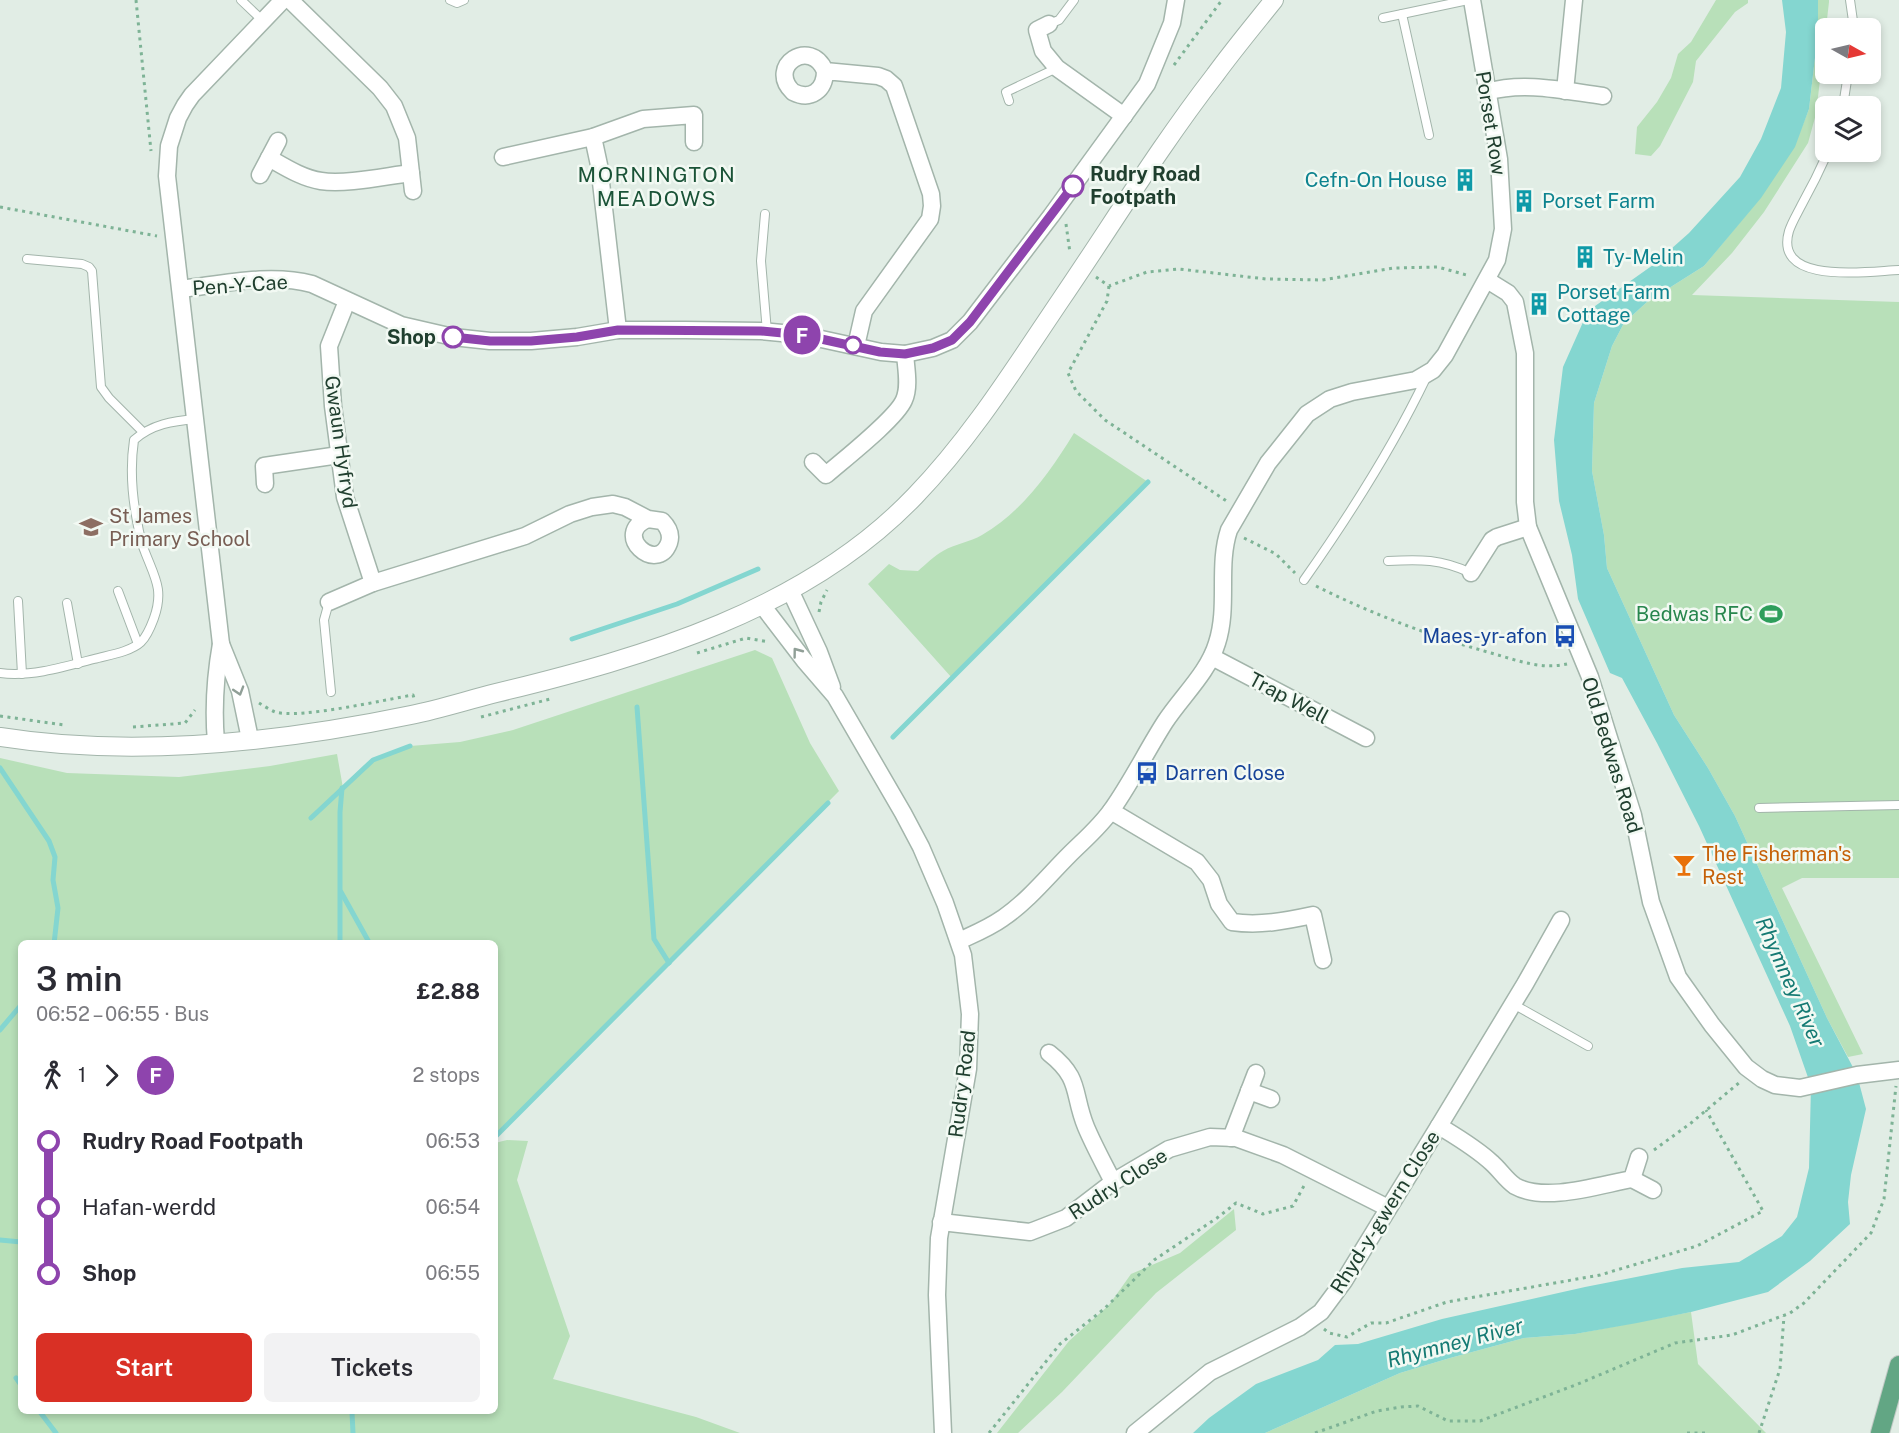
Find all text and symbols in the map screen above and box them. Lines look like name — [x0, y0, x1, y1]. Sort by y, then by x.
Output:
north arrow — [1815, 18, 1881, 84]
map controls — [1815, 18, 1881, 162]
street label: Porset Row — [1471, 69, 1511, 177]
button: layers — [1815, 96, 1881, 162]
district label: MORNINGTON MEADOWS — [578, 162, 736, 211]
place label: Rudry Road Footpath — [1090, 162, 1201, 209]
building icon: Cefn-On House — [1452, 167, 1478, 193]
place label: Cefn-On House — [1305, 168, 1447, 192]
marker: Rudry Road Footpath — [1062, 175, 1084, 197]
building icon: Porset Farm — [1511, 188, 1537, 214]
place label: Porset Farm — [1542, 189, 1655, 213]
building icon: Ty-Melin — [1572, 244, 1598, 270]
place label: Ty-Melin — [1603, 245, 1684, 269]
street label: Pen-Y-Cae — [191, 270, 289, 300]
place label: Porset Farm Cottage — [1557, 280, 1670, 327]
building icon: Porset Farm Cottage — [1526, 291, 1552, 317]
line badge: F — [782, 316, 822, 354]
text: F — [796, 323, 808, 348]
place label: Shop — [387, 325, 436, 349]
marker: Shop — [442, 326, 464, 348]
unlabelled marker — [844, 336, 862, 354]
street label: Gwaun Hyfryd — [320, 374, 362, 510]
place label: St James Primary School — [109, 504, 251, 551]
school or university icon: St James Primary School — [78, 514, 104, 540]
sports icon: Bedwas RFC — [1758, 601, 1784, 627]
place label: Bedwas RFC — [1636, 602, 1753, 626]
bus stop icon: Maes-yr-afon — [1552, 623, 1578, 649]
place label: Maes-yr-afon — [1422, 624, 1547, 648]
one-way arrow — [794, 647, 805, 658]
street label: Trap Well — [1245, 667, 1333, 729]
street label: Old Bedwas Road — [1577, 674, 1647, 836]
one-way arrow — [232, 685, 244, 695]
bus stop icon: Darren Close — [1134, 760, 1160, 786]
place label: Darren Close — [1165, 761, 1285, 785]
place label: The Fisherman's Rest — [1702, 842, 1851, 889]
bar icon: The Fisherman's Rest — [1671, 852, 1697, 878]
water label: Rhymney River — [1751, 913, 1831, 1052]
text: 3 min — [36, 960, 122, 998]
text: £2.88 — [416, 978, 480, 1004]
text: 06:52 – 06:55 · Bus — [36, 1002, 209, 1026]
street label: Rudry Road — [944, 1029, 980, 1139]
icon: walk — [36, 1059, 69, 1092]
icon: forward — [95, 1059, 128, 1092]
text: 1 — [78, 1063, 86, 1087]
text: F — [149, 1063, 162, 1088]
text: 2 stops — [413, 1063, 480, 1087]
street label: Rhyd-y-gwern Close — [1325, 1126, 1445, 1298]
text: Rudry Road Footpath — [82, 1128, 303, 1154]
text: 06:53 — [426, 1129, 480, 1153]
street label: Rudry Close — [1064, 1143, 1172, 1225]
text: Hafan-werdd — [82, 1194, 216, 1220]
text: 06:54 — [426, 1195, 480, 1219]
text: Shop — [82, 1260, 136, 1286]
text: 06:55 — [425, 1261, 480, 1285]
water label: Rhymney River — [1384, 1312, 1527, 1373]
button: Start — [36, 1333, 252, 1402]
button: Tickets — [264, 1333, 480, 1402]

